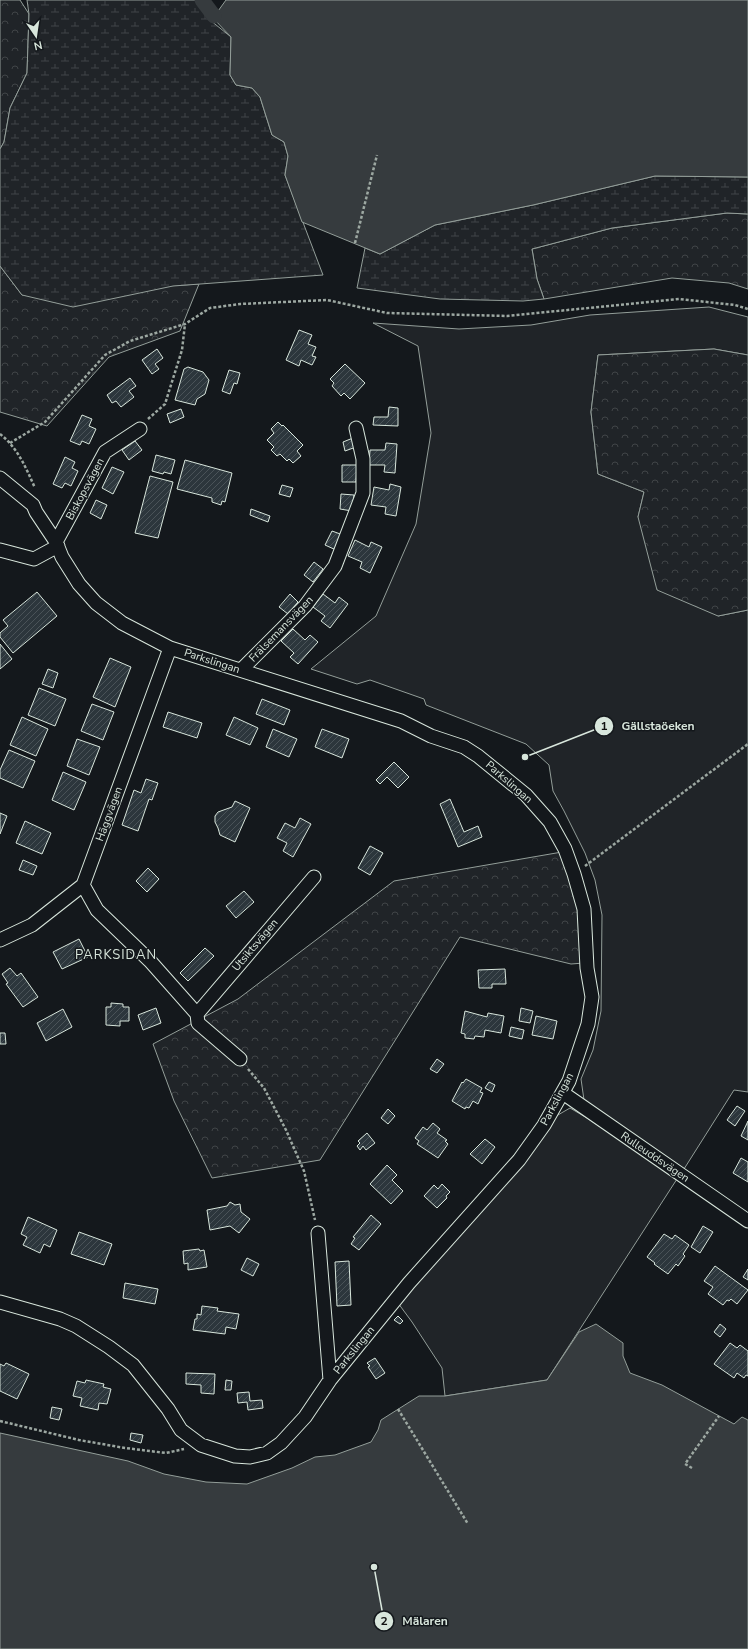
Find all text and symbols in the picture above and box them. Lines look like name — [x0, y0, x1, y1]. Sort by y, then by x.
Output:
north arrow — [16, 16, 56, 56]
text: N — [32, 37, 44, 53]
street label: Biskopsvägen — [62, 455, 108, 523]
street label: Frälsemansvägen — [246, 593, 316, 665]
street label: Parkslingan — [182, 645, 242, 677]
callout: Gällstaöeken — [594, 714, 703, 738]
text: 1 — [600, 718, 608, 734]
text: Gällstaöeken — [621, 718, 695, 734]
street label: Parkslingan — [482, 757, 536, 807]
street label: Häggvägen — [92, 785, 126, 843]
street label: Utsiktsvägen — [229, 916, 281, 974]
district label: PARKSIDAN — [75, 946, 157, 964]
street label: Parkslingan — [537, 1070, 577, 1128]
street label: Rulleuddsvägen — [618, 1128, 692, 1186]
street label: Parkslingan — [330, 1323, 378, 1377]
callout: Mälaren — [374, 1609, 456, 1633]
text: 2 — [380, 1613, 388, 1629]
text: Mälaren — [402, 1613, 448, 1629]

